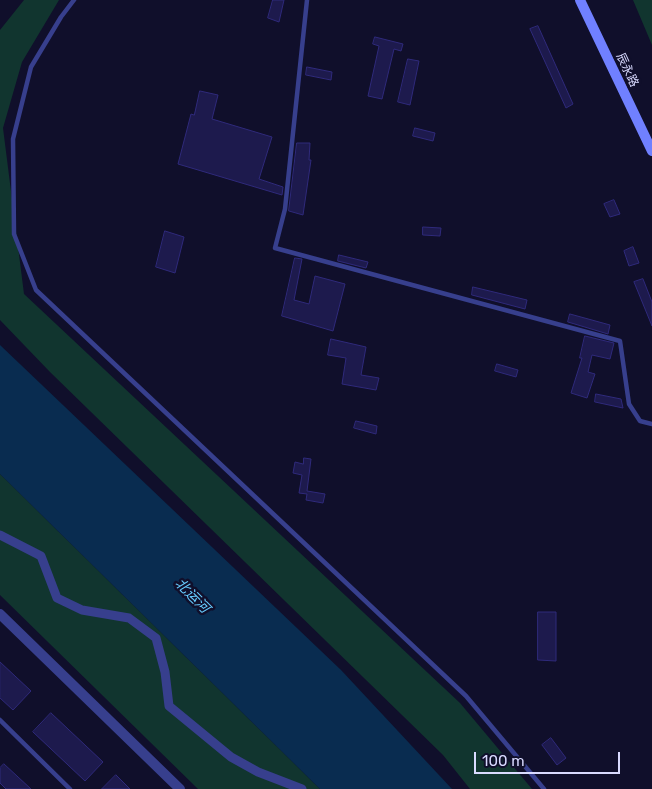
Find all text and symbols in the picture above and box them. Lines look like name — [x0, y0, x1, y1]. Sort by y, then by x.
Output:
street label: 辰永路 — [613, 51, 641, 89]
water label: 北运河 — [171, 575, 213, 617]
scale bar — [477, 742, 623, 774]
text: 100 m — [482, 752, 524, 770]

